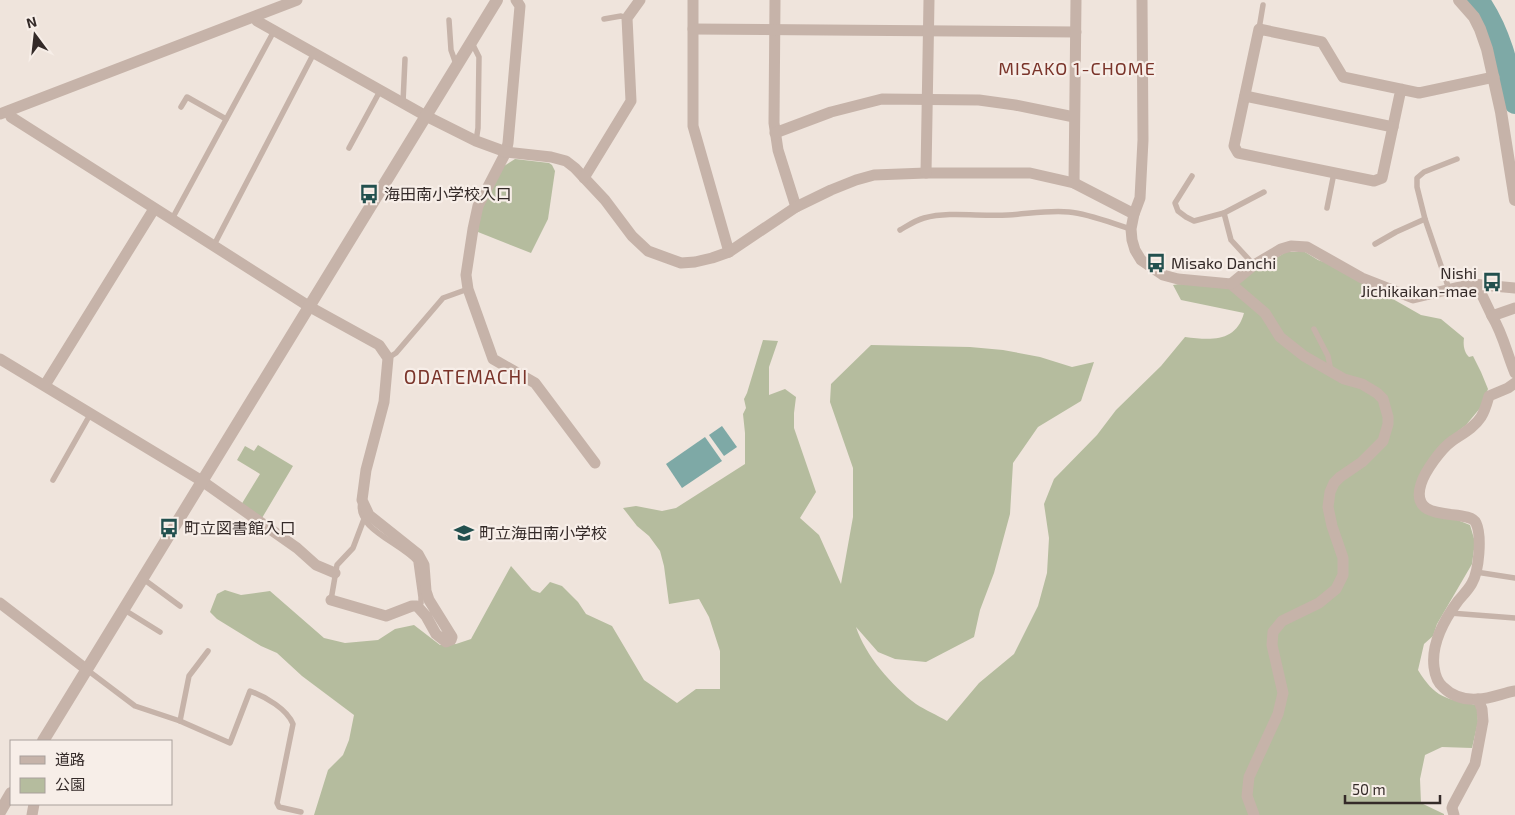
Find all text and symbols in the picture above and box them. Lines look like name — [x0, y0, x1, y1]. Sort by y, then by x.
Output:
north arrow — [10, 10, 60, 60]
text: N — [24, 12, 39, 31]
district label: MISAKO 1-CHOME — [998, 57, 1156, 79]
bus stop icon: 海田南小学校入口 — [358, 183, 380, 205]
place label: 海田南小学校入口 — [384, 184, 512, 203]
bus stop icon: Misako Danchi — [1145, 252, 1167, 274]
place label: Misako Danchi — [1171, 253, 1276, 272]
place label: Nishi Jichikaikan-mae — [1361, 263, 1477, 300]
bus stop icon: Nishi Jichikaikan-mae — [1481, 271, 1503, 293]
district label: ODATEMACHI — [404, 365, 528, 388]
bus stop icon: 町立図書館入口 — [158, 517, 180, 539]
place label: 町立図書館入口 — [184, 518, 296, 537]
school or university icon: 町立海田南小学校 — [453, 522, 475, 544]
place label: 町立海田南小学校 — [479, 523, 607, 542]
legend — [10, 740, 172, 805]
text: 道路 — [55, 750, 85, 768]
scale bar — [1345, 772, 1440, 804]
text: 公園 — [55, 775, 85, 793]
text: 50 m — [1352, 780, 1386, 798]

